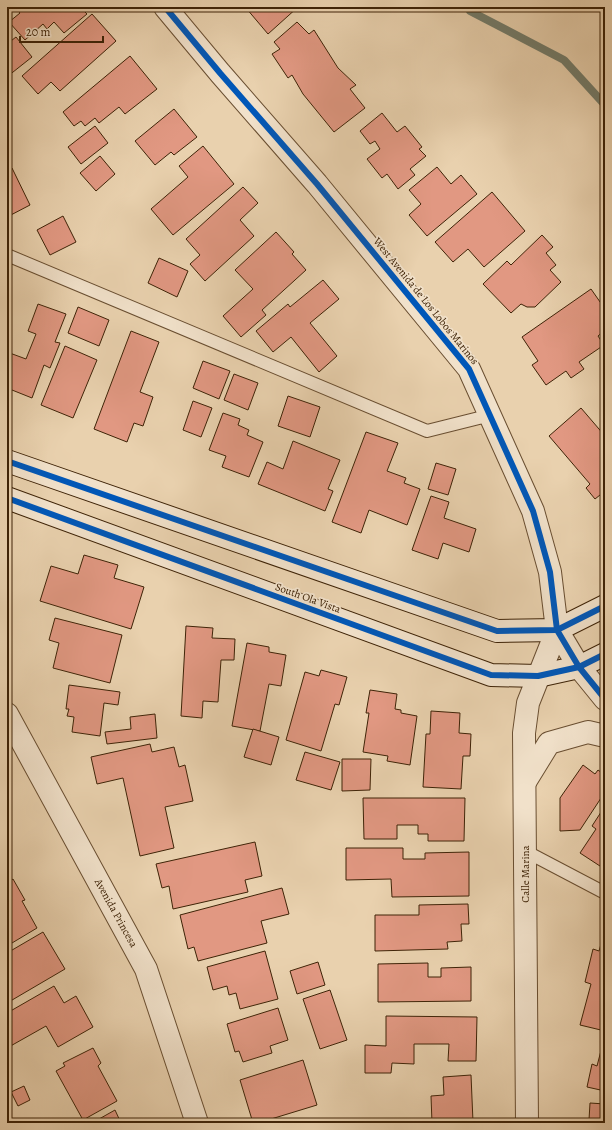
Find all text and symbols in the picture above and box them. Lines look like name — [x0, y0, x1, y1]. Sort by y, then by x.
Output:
scale bar — [20, 18, 103, 44]
text: 20 m — [26, 24, 50, 40]
street label: West Avenida de Los Lobos Marinos — [369, 233, 482, 368]
street label: South Ola Vista — [273, 579, 344, 617]
street label: Calle Marina — [518, 844, 533, 903]
street label: Avenida Princesa — [90, 875, 142, 951]

